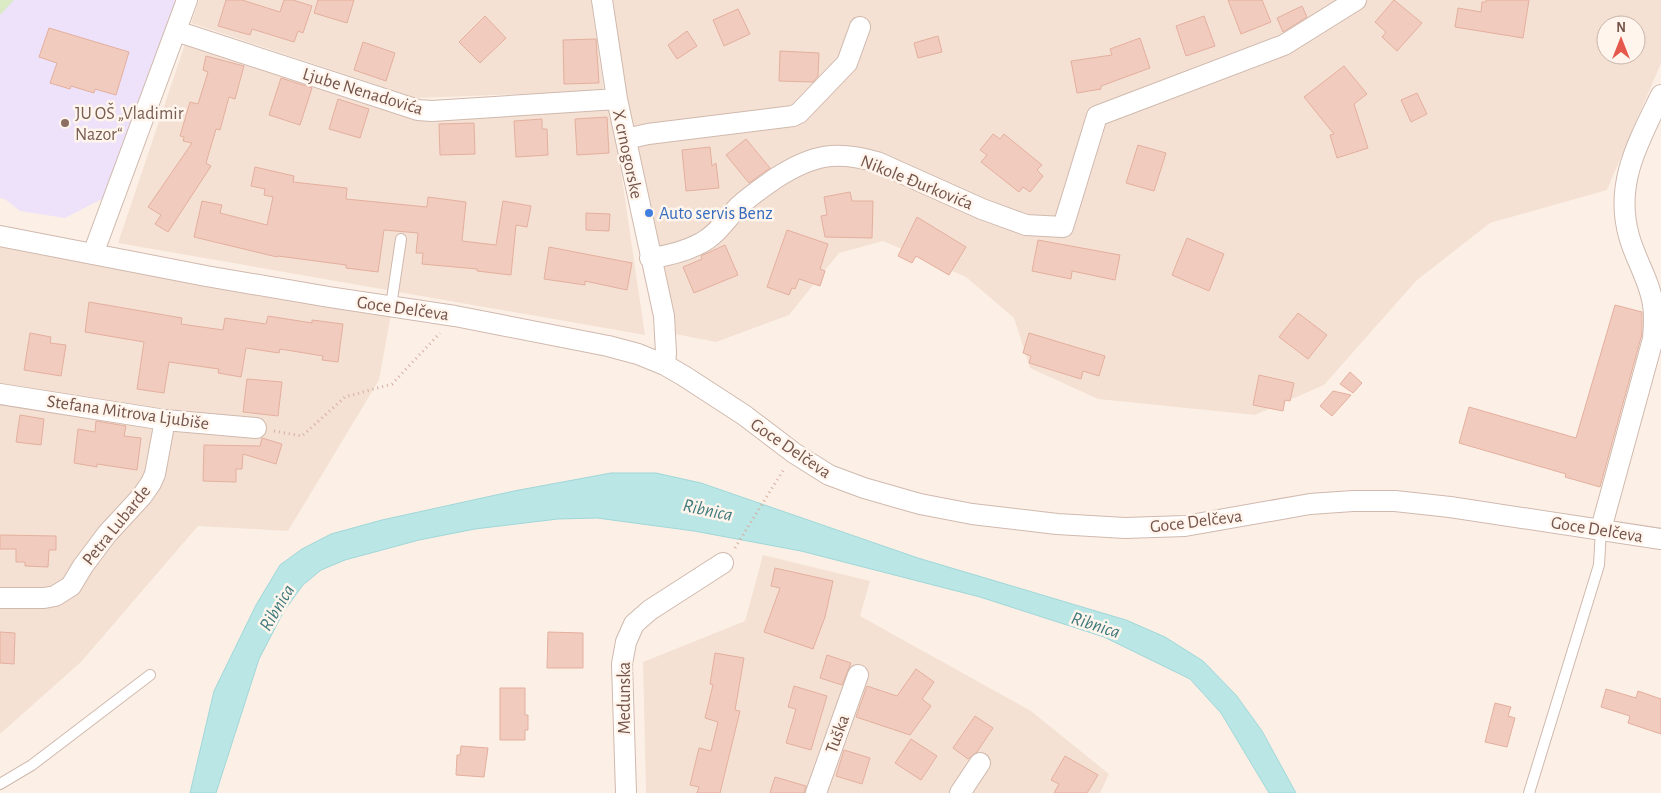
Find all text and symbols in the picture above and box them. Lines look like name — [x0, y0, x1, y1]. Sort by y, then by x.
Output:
north arrow — [1596, 15, 1646, 65]
text: N — [1616, 21, 1626, 35]
street label: Ljube Nenadovića — [300, 65, 425, 119]
place label: JU OŠ „Vladimir Nazor“ — [75, 102, 184, 144]
street label: X crnogorske — [609, 108, 645, 200]
marker: JU OŠ „Vladimir Nazor“ — [59, 117, 71, 129]
street label: Nikole Đurkovića — [858, 152, 975, 214]
place label: Auto servis Benz — [659, 205, 773, 223]
marker: Auto servis Benz — [643, 207, 655, 219]
street label: Goce Delčeva — [356, 294, 450, 324]
street label: Stefana Mitrova Ljubiše — [46, 393, 210, 433]
street label: Goce Delčeva — [747, 415, 834, 482]
street label: Petra Lubarde — [79, 482, 154, 569]
water label: Ribnica — [681, 496, 734, 525]
street label: Goce Delčeva — [1149, 507, 1243, 537]
street label: Goce Delčeva — [1550, 514, 1644, 546]
water label: Ribnica — [256, 581, 298, 634]
water label: Ribnica — [1069, 609, 1122, 642]
street label: Medunska — [616, 662, 634, 734]
street label: Tuška — [823, 713, 853, 756]

